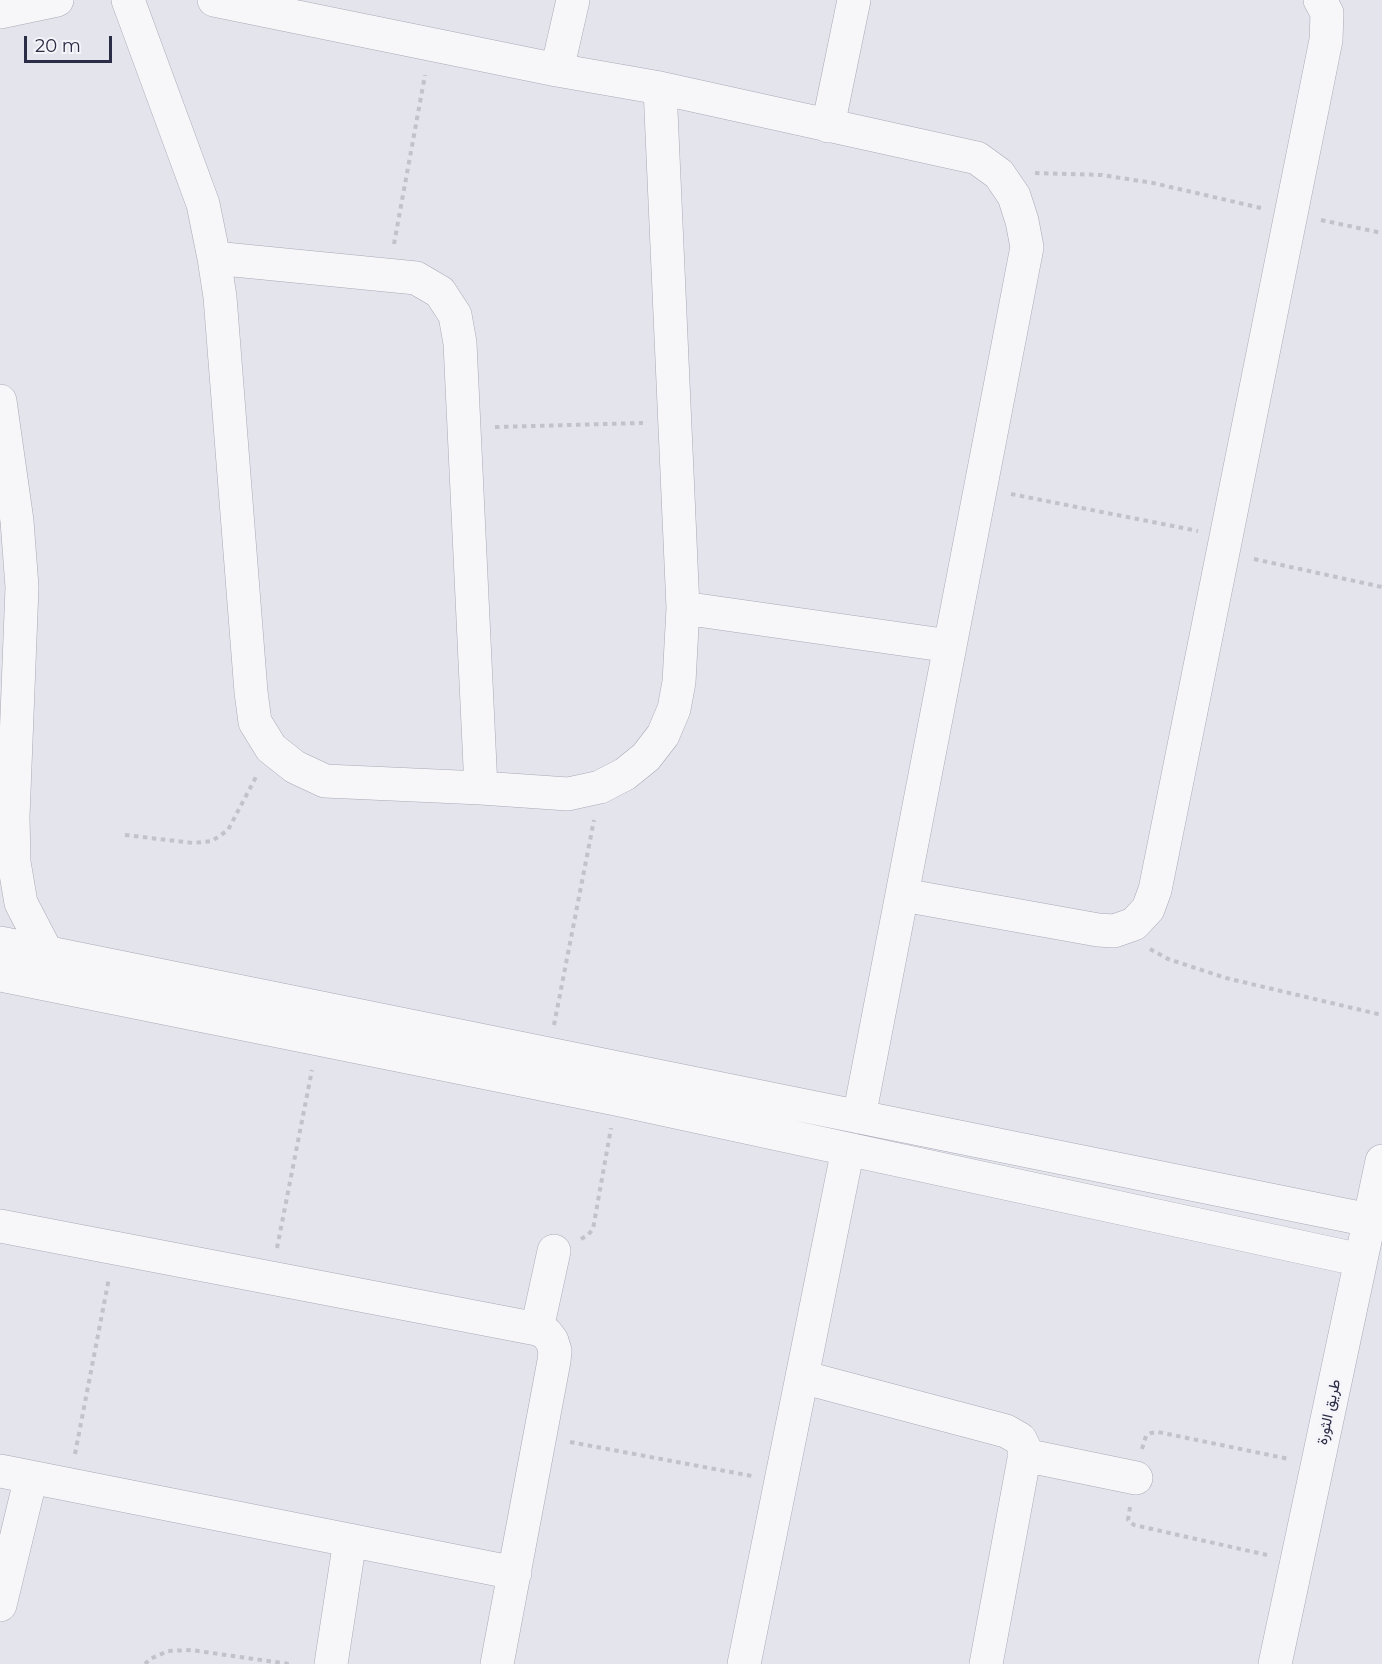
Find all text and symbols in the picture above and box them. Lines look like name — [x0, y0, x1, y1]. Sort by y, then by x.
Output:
scale bar — [27, 24, 116, 62]
text: 20 m — [35, 35, 81, 57]
street label: طريق الثورة — [1313, 1378, 1345, 1446]

